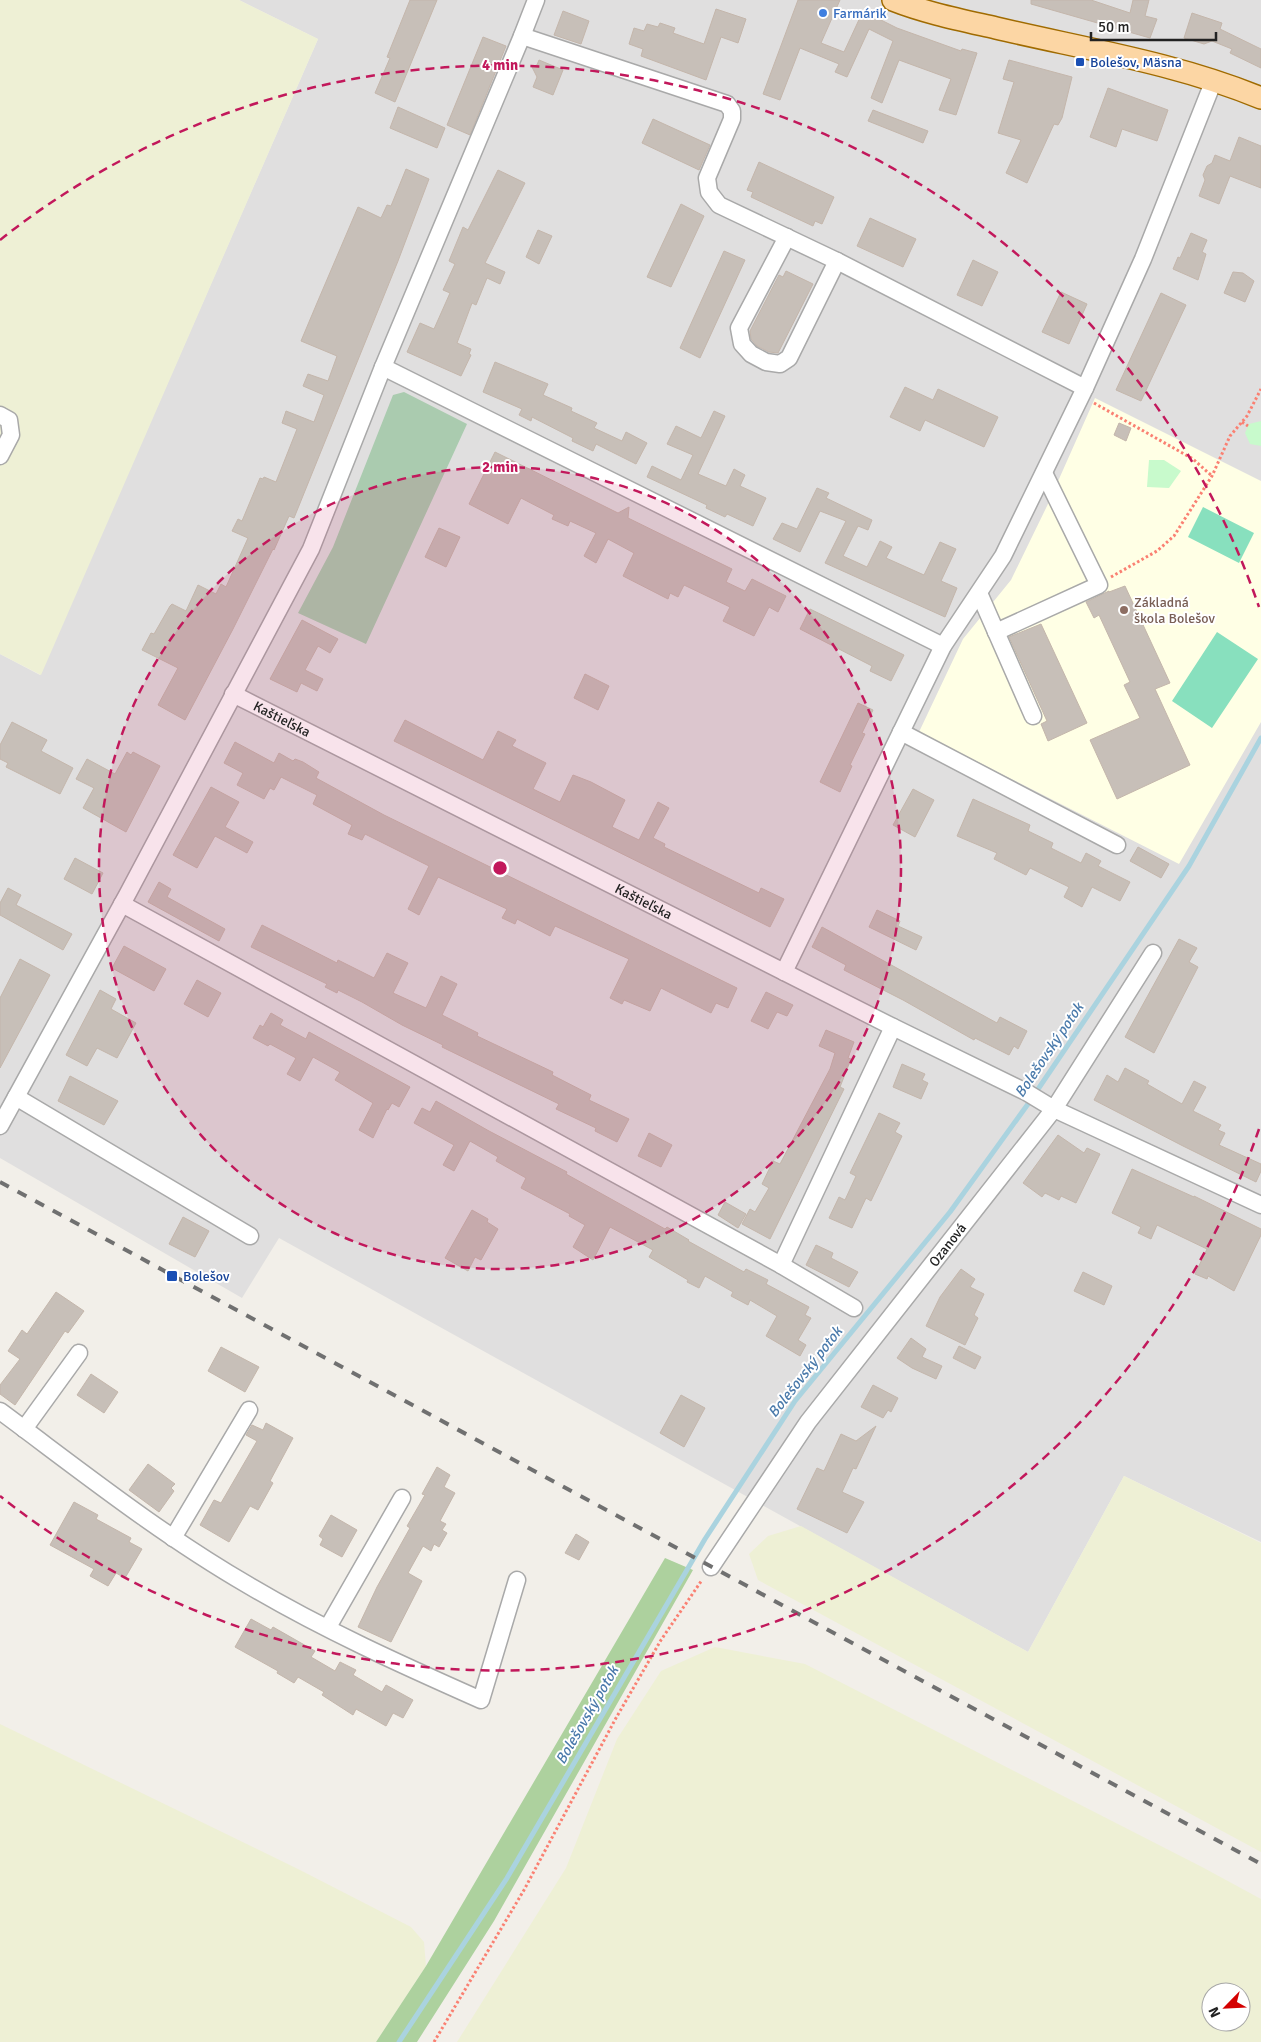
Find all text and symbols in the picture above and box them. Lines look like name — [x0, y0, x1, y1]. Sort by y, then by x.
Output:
place label: Farmárik — [833, 5, 887, 22]
marker: Farmárik — [817, 7, 829, 19]
scale bar — [1091, 10, 1216, 42]
text: 50 m — [1098, 18, 1129, 36]
place label: Bolešov, Mäsna — [1090, 54, 1182, 71]
text: 4 min — [482, 56, 518, 74]
marker: Bolešov, Mäsna — [1074, 56, 1086, 68]
text: 2 min — [482, 458, 518, 476]
place label: Základná škola Bolešov — [1134, 594, 1215, 627]
marker: Základná škola Bolešov — [1118, 604, 1130, 616]
street label: Kaštieľska — [251, 697, 314, 740]
centre of rings — [491, 859, 509, 877]
street label: Kaštieľska — [612, 880, 675, 923]
water label: Bolešovský potok — [1011, 998, 1088, 1101]
street label: Ozanová — [925, 1220, 970, 1270]
place label: Bolešov — [183, 1268, 230, 1285]
marker: Bolešov — [165, 1269, 179, 1283]
water label: Bolešovský potok — [764, 1322, 847, 1421]
water label: Bolešovský potok — [552, 1662, 623, 1767]
north arrow — [1201, 1982, 1251, 2032]
text: N — [1205, 2004, 1224, 2020]

